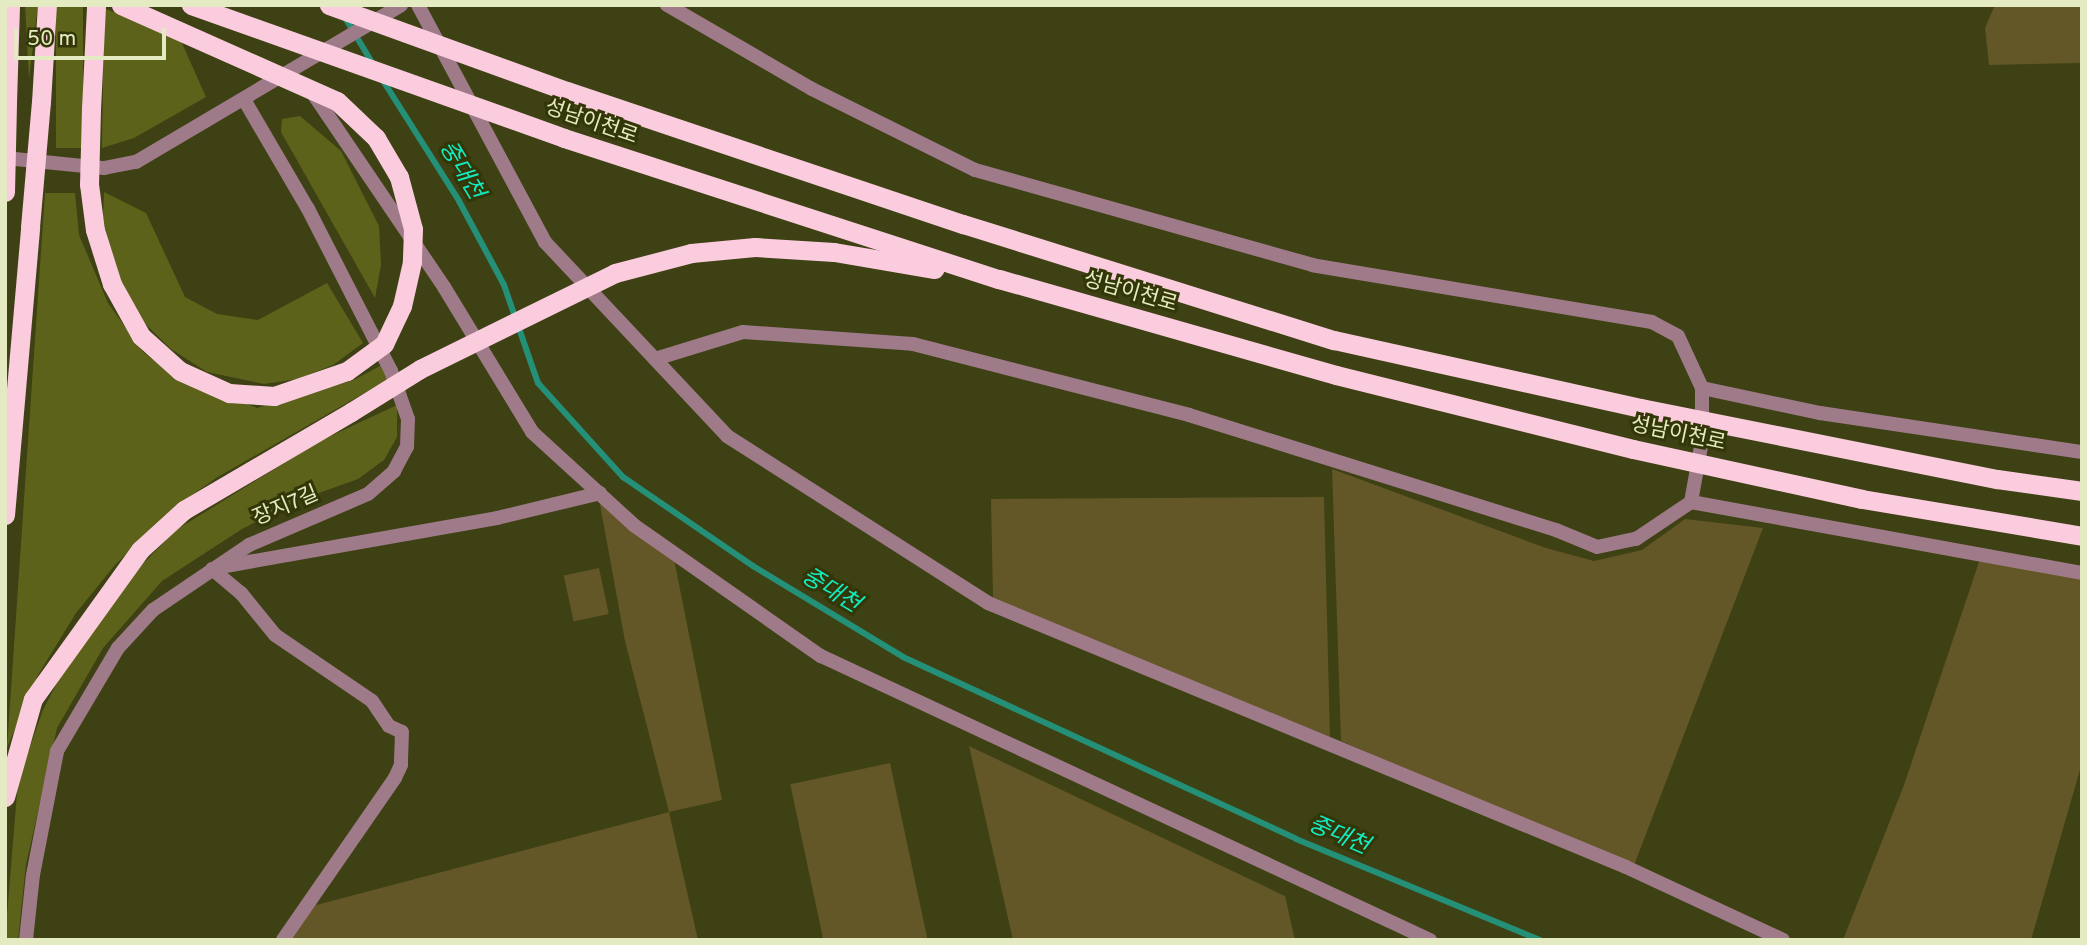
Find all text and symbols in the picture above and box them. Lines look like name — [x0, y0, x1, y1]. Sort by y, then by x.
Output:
scale bar — [18, 14, 170, 58]
text: 50 m — [27, 26, 76, 53]
street label: 성남이천로 — [541, 95, 641, 151]
water label: 중대천 — [432, 137, 488, 205]
street label: 성남이천로 — [1080, 268, 1180, 318]
street label: 성남이천로 — [1628, 413, 1728, 457]
street label: 장지7길 — [249, 482, 323, 532]
water label: 중대천 — [796, 564, 864, 620]
water label: 중대천 — [1303, 812, 1373, 862]

